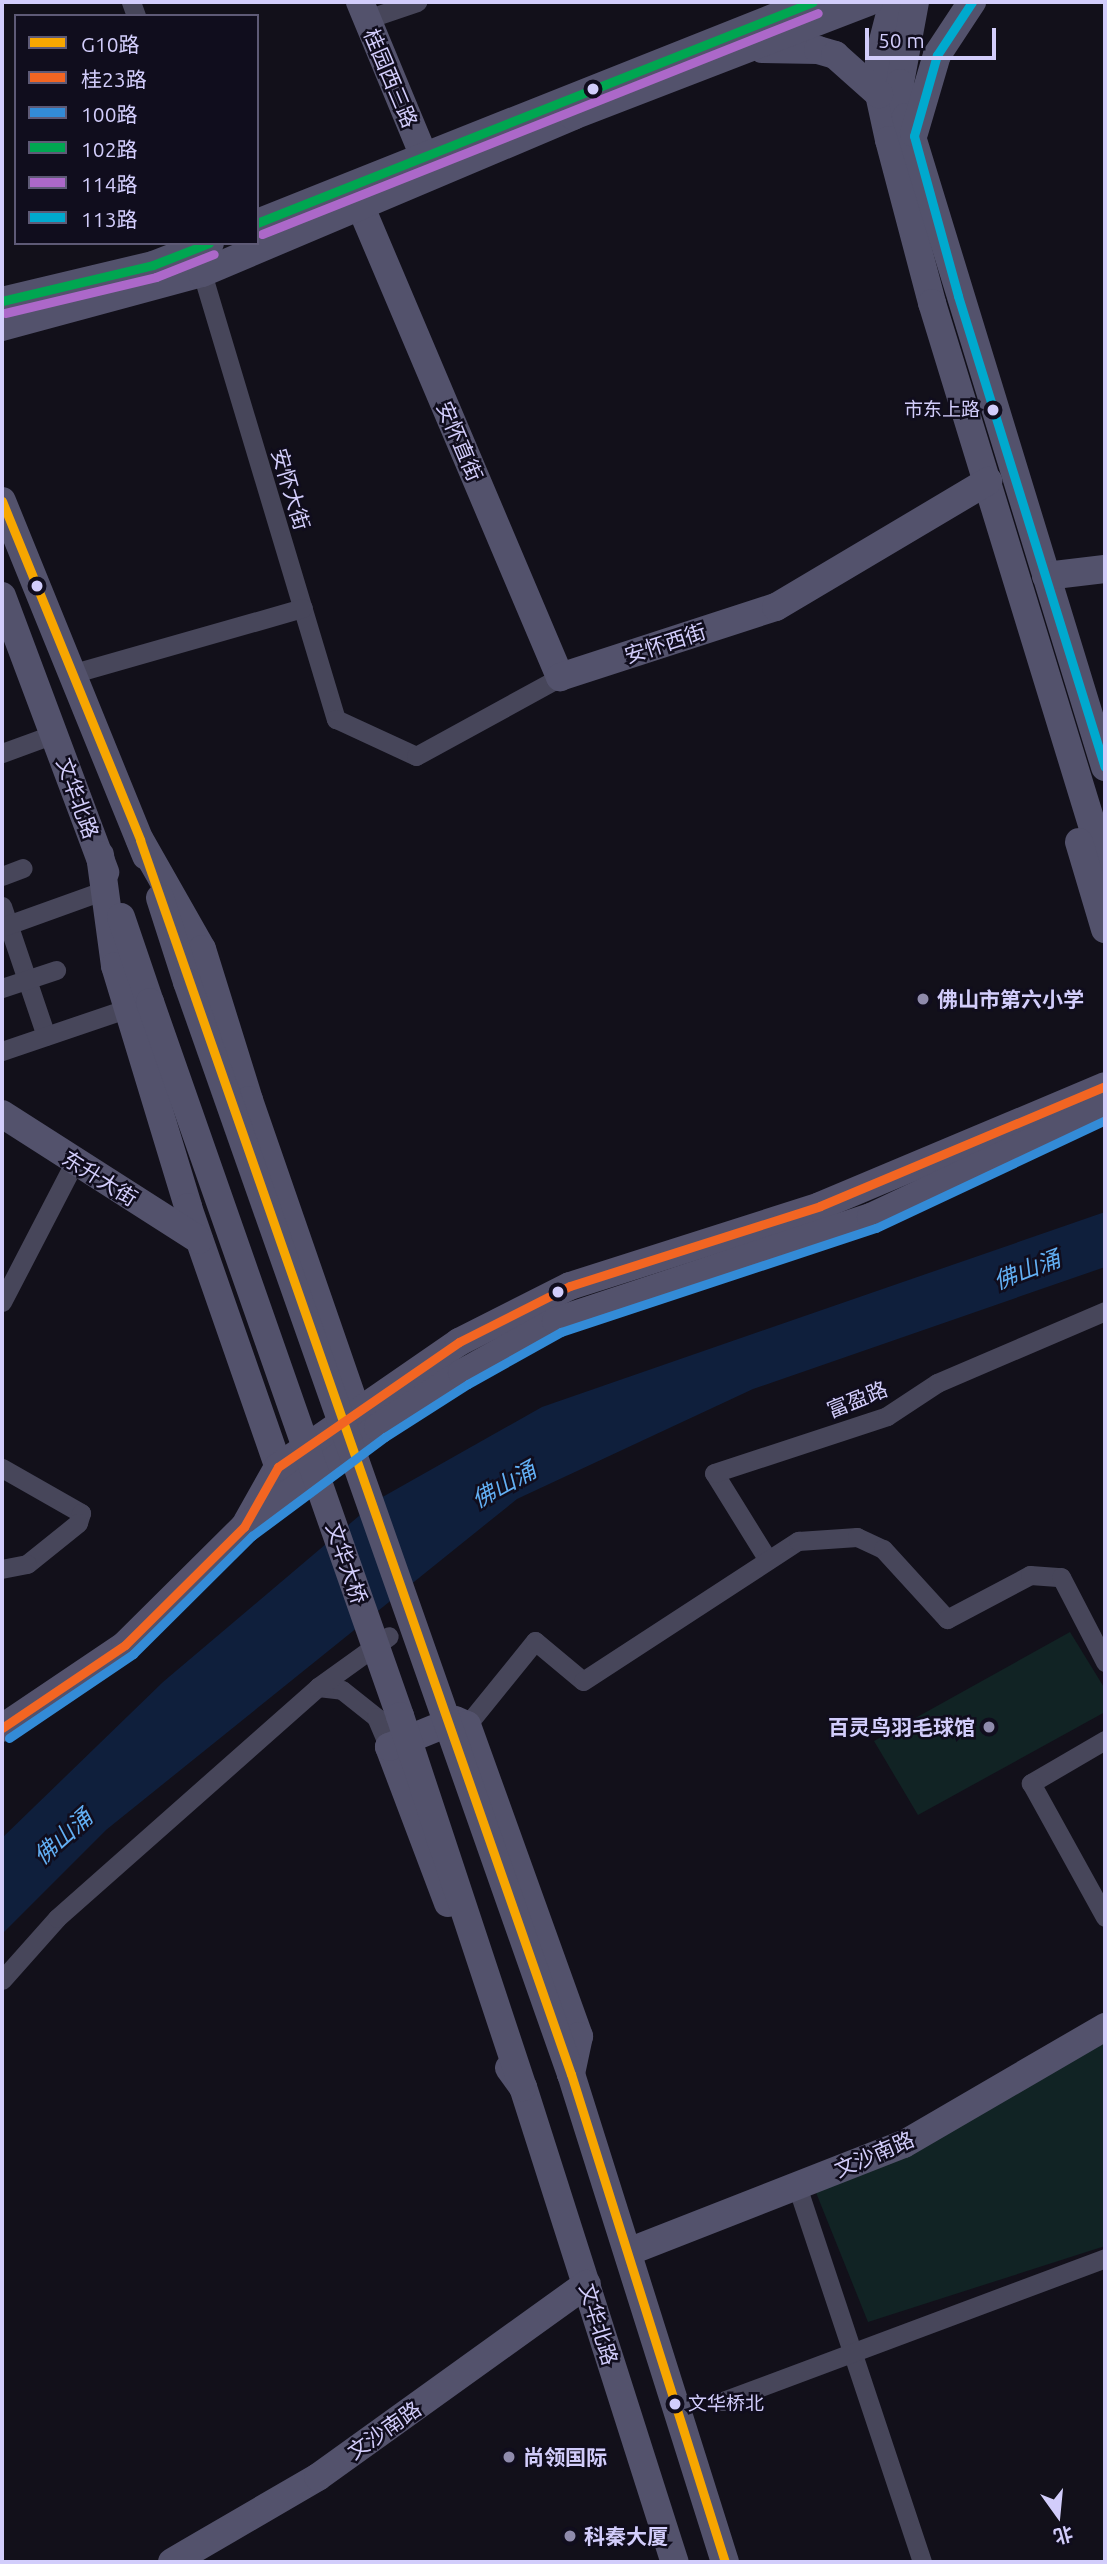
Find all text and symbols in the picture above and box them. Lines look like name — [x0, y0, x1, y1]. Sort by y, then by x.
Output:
legend — [14, 14, 259, 245]
scale bar — [869, 14, 1000, 58]
street label: 桂园西三路 — [359, 25, 423, 131]
text: 50 m — [878, 28, 925, 52]
text: G10路 — [81, 32, 140, 56]
text: 桂23路 — [81, 67, 147, 91]
unlabelled marker — [586, 82, 600, 96]
text: 100路 — [81, 102, 138, 126]
text: 102路 — [81, 137, 138, 161]
text: 114路 — [81, 172, 138, 196]
text: 113路 — [81, 207, 138, 231]
street label: 安怀直街 — [432, 397, 488, 485]
place label: 市东上路 — [904, 399, 980, 421]
marker: 市东上路 — [986, 403, 1000, 417]
street label: 安怀大街 — [267, 445, 315, 533]
unlabelled marker — [30, 579, 44, 593]
street label: 安怀西街 — [621, 618, 709, 668]
street label: 文华北路 — [52, 754, 104, 842]
place label: 佛山市第六小学 — [937, 986, 1084, 1012]
marker: 佛山市第六小学 — [915, 991, 931, 1007]
street label: 东升大街 — [58, 1145, 142, 1211]
water label: 佛山涌 — [990, 1245, 1064, 1295]
unlabelled marker — [551, 1285, 565, 1299]
street label: 富盈路 — [823, 1376, 891, 1422]
water label: 佛山涌 — [467, 1456, 541, 1514]
street label: 文华大桥 — [321, 1519, 373, 1607]
place label: 百灵鸟羽毛球馆 — [828, 1714, 975, 1740]
marker: 百灵鸟羽毛球馆 — [981, 1719, 997, 1735]
water label: 佛山涌 — [28, 1804, 98, 1870]
street label: 文沙南路 — [830, 2126, 918, 2182]
street label: 文华北路 — [575, 2280, 623, 2368]
place label: 文华桥北 — [688, 2393, 764, 2415]
street label: 文沙南路 — [342, 2396, 426, 2464]
marker: 文华桥北 — [668, 2397, 682, 2411]
place label: 尚领国际 — [523, 2444, 607, 2470]
marker: 尚领国际 — [501, 2449, 517, 2465]
north arrow — [1023, 2480, 1093, 2550]
text: 北 — [1051, 2522, 1075, 2548]
place label: 科秦大厦 — [584, 2523, 668, 2549]
marker: 科秦大厦 — [562, 2528, 578, 2544]

